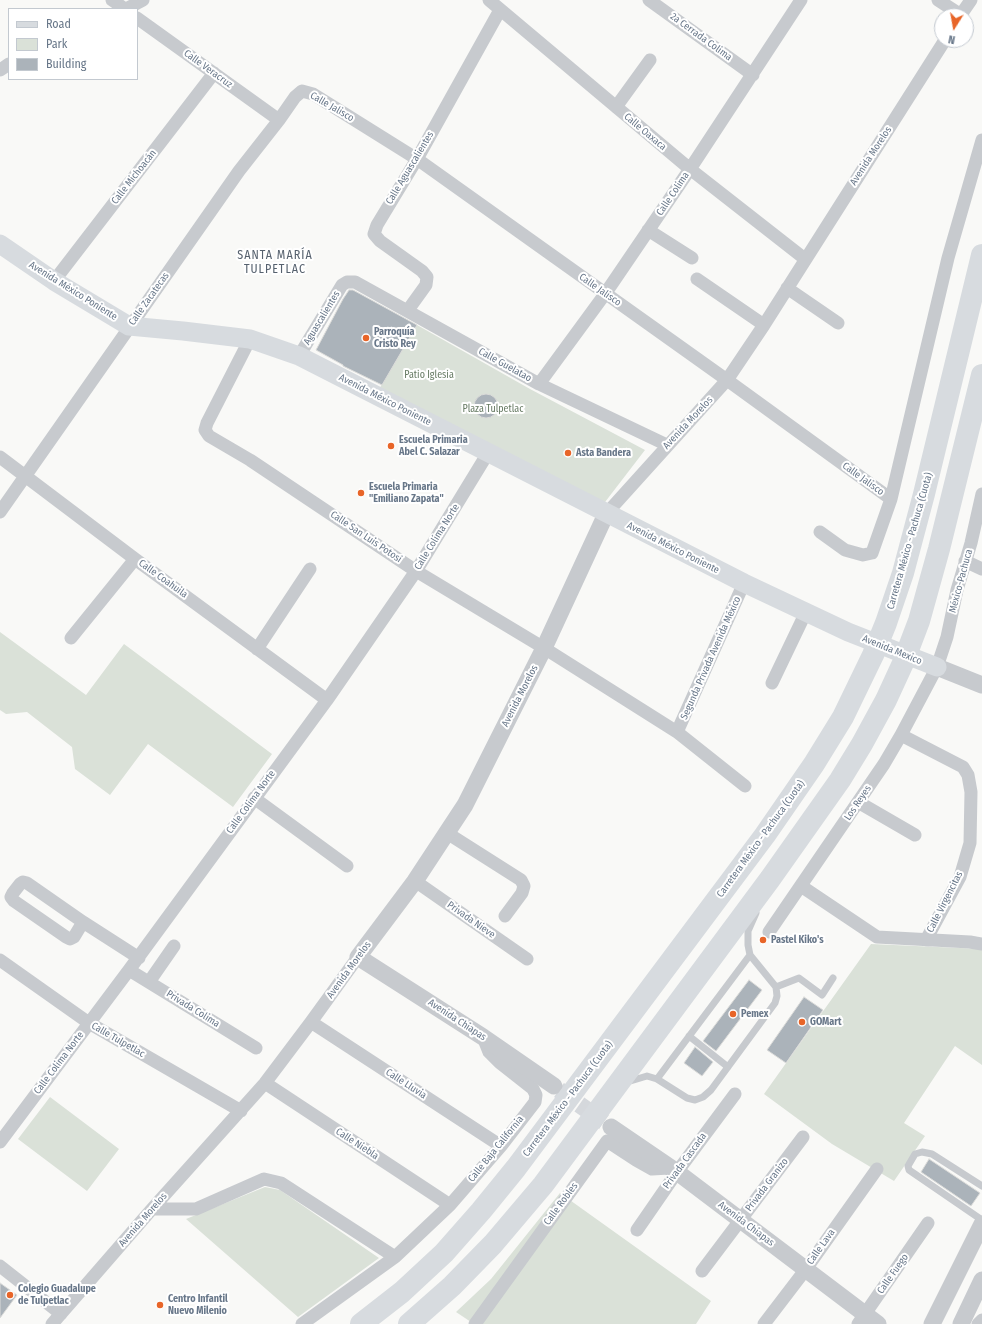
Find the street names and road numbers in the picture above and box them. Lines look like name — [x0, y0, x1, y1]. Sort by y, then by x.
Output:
street label: 2a Cerrada Colima — [668, 11, 734, 63]
street label: Calle Veracruz — [181, 47, 235, 91]
street label: Calle Jalisco — [308, 90, 356, 124]
street label: Calle Oaxaca — [621, 111, 669, 153]
street label: Avenida Morelos — [848, 124, 894, 188]
street label: Calle Aguascalientes — [383, 129, 437, 207]
street label: Calle Michoacán — [109, 147, 159, 207]
street label: Calle Colima — [654, 170, 692, 218]
street label: Avenida México Poniente — [27, 259, 119, 323]
street label: Calle Zacatecas — [126, 270, 172, 328]
street label: Calle Jalisco — [577, 271, 623, 309]
street label: Aguascalientes — [301, 289, 343, 347]
street label: Calle Guelatao — [476, 345, 534, 385]
street label: Avenida México Poniente — [337, 372, 433, 428]
street label: Avenida Morelos — [661, 394, 715, 452]
street label: Calle Jalisco — [840, 460, 886, 498]
street label: Carretera México - Pachuca (Cuota) — [885, 471, 935, 611]
street label: Calle Colima Norte — [412, 502, 462, 572]
street label: Calle San Luis Potosí — [328, 509, 404, 565]
street label: Avenida México Poniente — [625, 520, 721, 576]
street label: México-Pachuca — [947, 548, 975, 614]
street label: Calle Coahuila — [136, 557, 190, 601]
street label: Segunda Privada Avenida México — [678, 594, 744, 722]
street label: Avenida Mexico — [860, 633, 924, 667]
street label: Avenida Morelos — [499, 663, 541, 729]
street label: Calle Colima Norte — [224, 768, 278, 836]
street label: Carretera México - Pachuca (Cuota) — [714, 778, 808, 900]
street label: Los Reyes — [842, 783, 874, 823]
street label: Calle Virgencitas — [924, 869, 966, 935]
street label: Privada Nieve — [445, 899, 497, 941]
street label: Avenida Morelos — [324, 939, 374, 1001]
street label: Privada Colima — [164, 988, 222, 1030]
street label: Avenida Chiapas — [426, 997, 488, 1043]
street label: Calle Tulpetlac — [89, 1020, 147, 1060]
street label: Calle Colima Norte — [32, 1029, 86, 1097]
street label: Carretera México - Pachuca (Cuota) — [521, 1039, 615, 1159]
street label: Calle Lluvia — [383, 1066, 429, 1102]
street label: Calle Baja California — [466, 1113, 526, 1185]
street label: Calle Niebla — [333, 1126, 381, 1162]
street label: Privada Cascada — [661, 1131, 709, 1191]
street label: Privada Granizo — [743, 1156, 791, 1214]
street label: Calle Robles — [541, 1180, 581, 1228]
street label: Avenida Morelos — [116, 1191, 170, 1249]
street label: Avenida Chiapas — [716, 1199, 776, 1249]
street label: Calle Lava — [804, 1227, 838, 1267]
street label: Calle Fuego — [875, 1252, 911, 1296]

